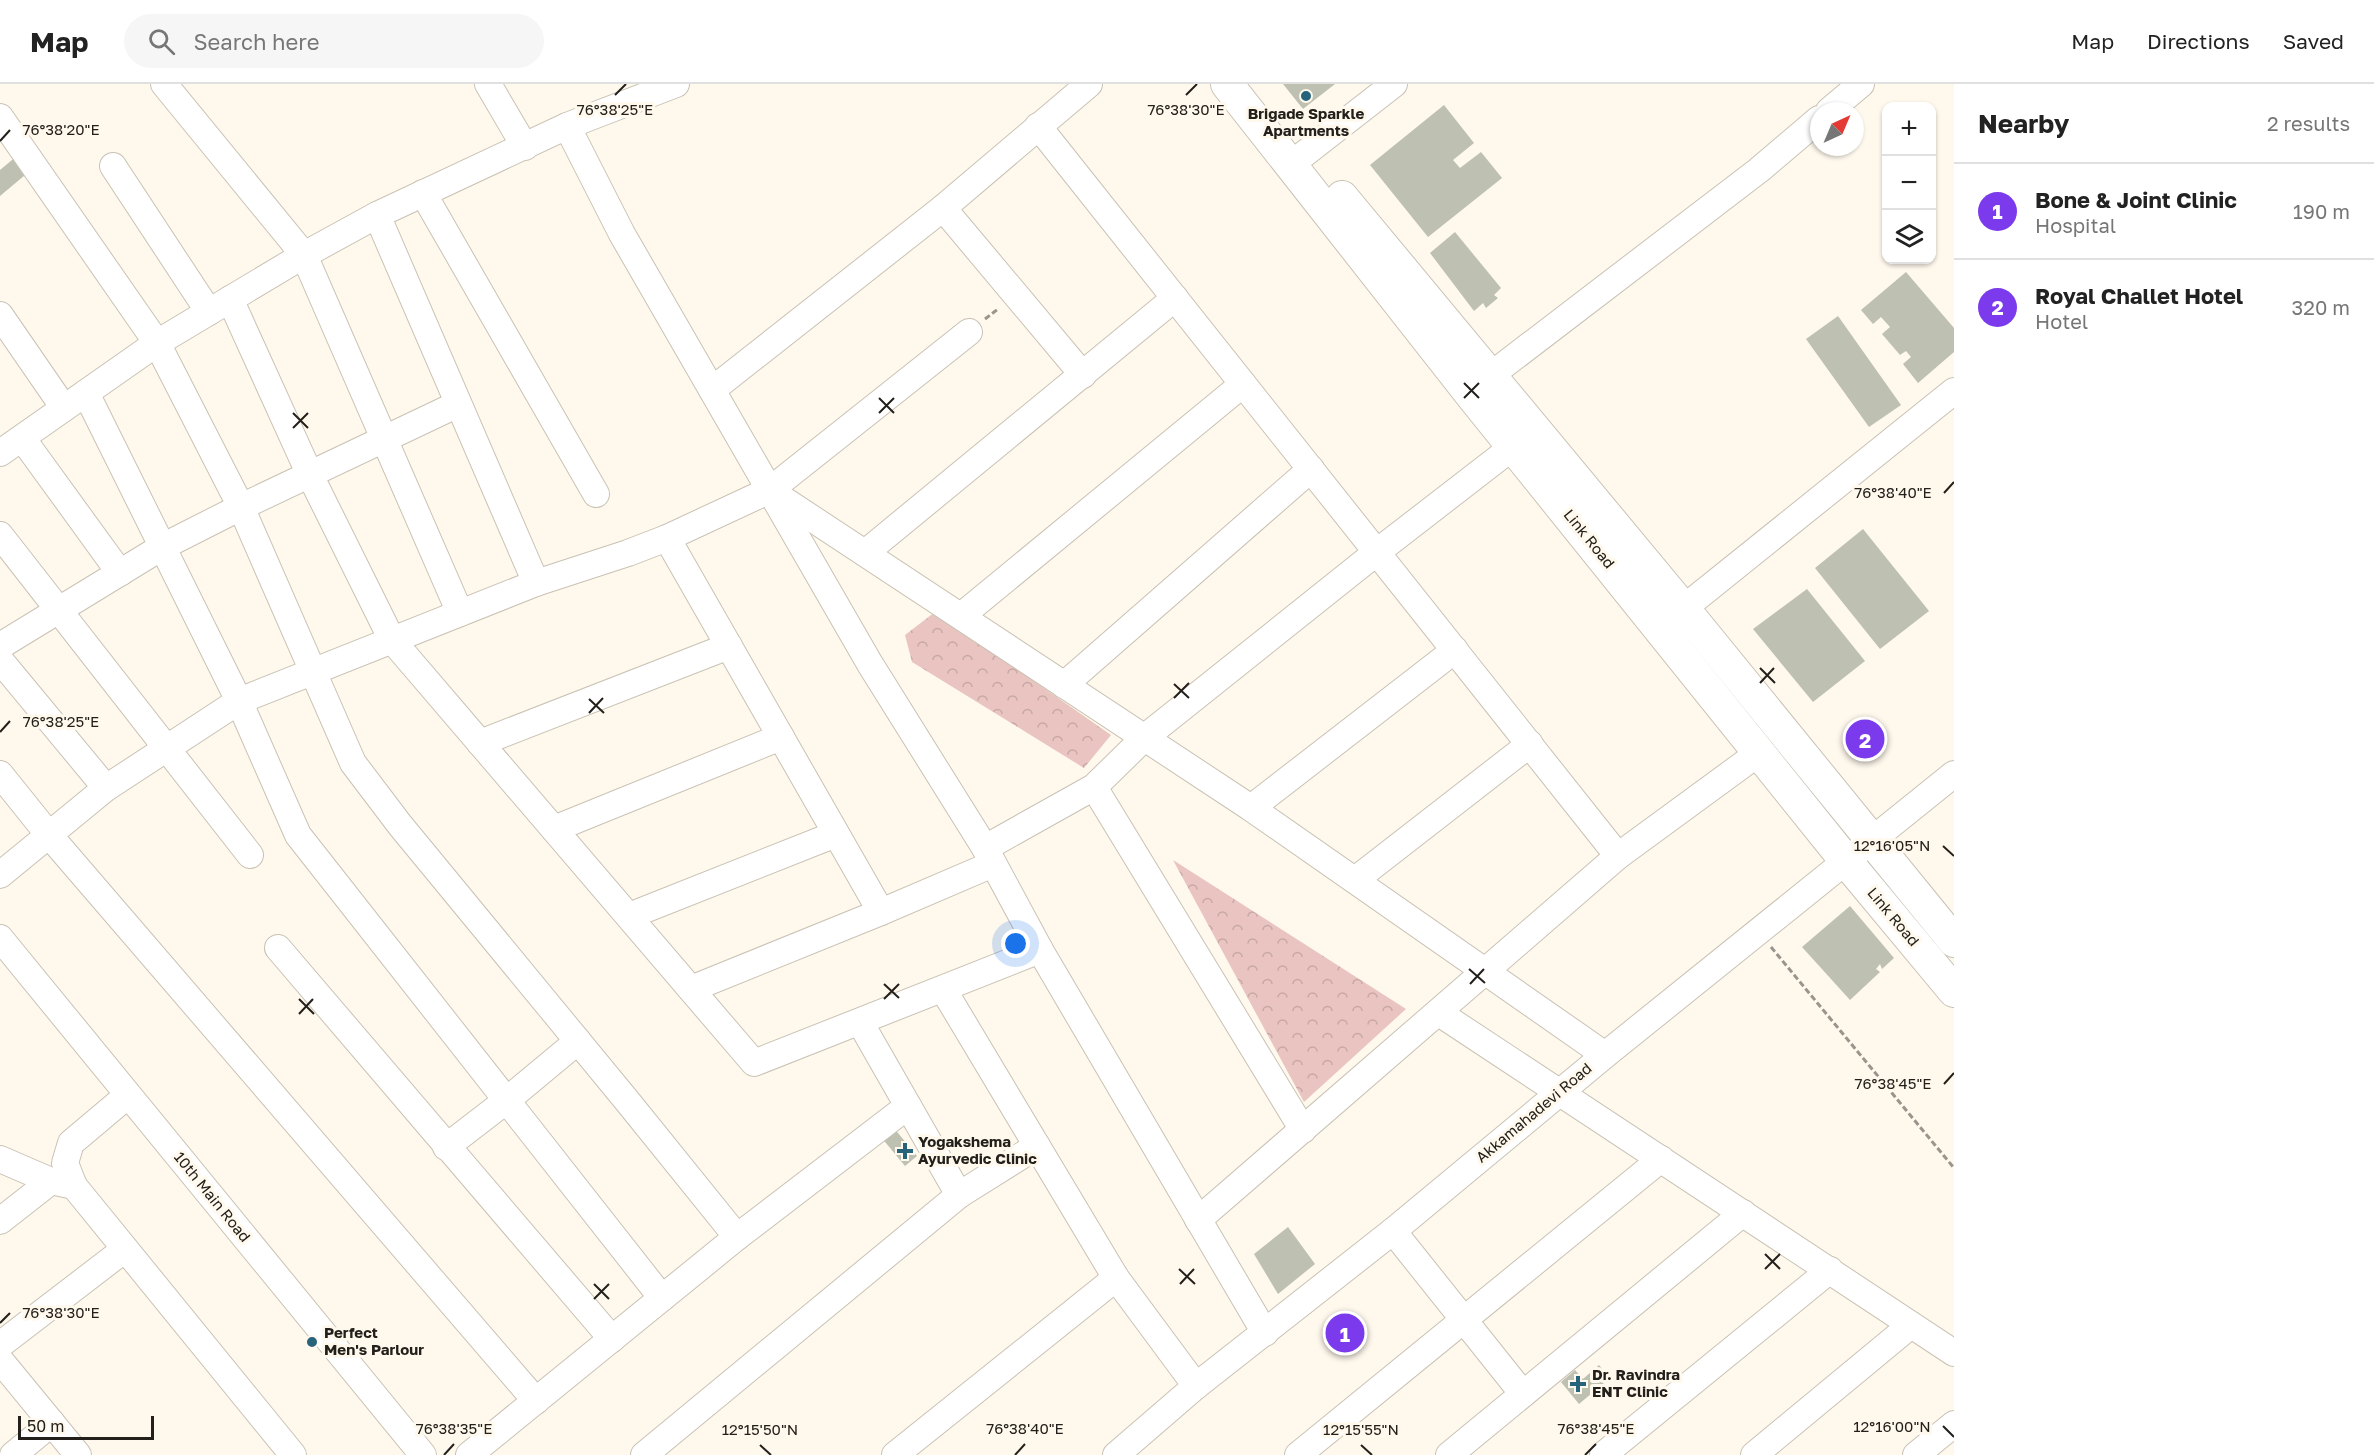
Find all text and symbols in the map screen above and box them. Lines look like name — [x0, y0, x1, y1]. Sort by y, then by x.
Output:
search box — [124, 14, 544, 68]
text: Map — [30, 25, 88, 58]
icon: search — [145, 25, 178, 58]
text: Search here — [193, 28, 319, 55]
text: Map — [2071, 28, 2114, 54]
text: Directions — [2147, 28, 2250, 54]
text: Saved — [2283, 28, 2344, 54]
marker: Brigade Sparkle Apartments — [1299, 89, 1313, 103]
text: 76°38'25"E — [577, 100, 653, 118]
text: 76°38'30"E — [1147, 100, 1225, 118]
north arrow — [1810, 102, 1864, 156]
map controls — [1882, 102, 1936, 264]
button: + — [1882, 102, 1936, 156]
place label: Brigade Sparkle Apartments — [1248, 104, 1364, 139]
text: Nearby — [1978, 108, 2069, 139]
text: 2 results — [2267, 111, 2350, 135]
text: 76°38'20"E — [22, 120, 100, 138]
button: − — [1882, 156, 1936, 210]
text: Bone & Joint Clinic — [2035, 186, 2237, 213]
text: 1 — [1992, 199, 2003, 223]
text: 190 m — [2293, 199, 2350, 223]
button: layers — [1882, 210, 1936, 264]
text: Hospital — [2035, 213, 2116, 237]
text: Royal Challet Hotel — [2035, 282, 2243, 309]
text: 2 — [1991, 295, 2004, 319]
text: 320 m — [2292, 295, 2350, 319]
text: Hotel — [2035, 309, 2088, 333]
text: 76°38'40"E — [1854, 483, 1932, 501]
street label: Link Road — [1561, 505, 1619, 572]
text: 76°38'25"E — [23, 712, 99, 730]
pin: 2 — [1846, 716, 1884, 762]
text: 12°16'05"N — [1854, 836, 1930, 854]
street label: Link Road — [1864, 883, 1923, 949]
your location — [1001, 929, 1030, 958]
street label: Akkamahadevi Road — [1472, 1059, 1595, 1166]
text: 76°38'45"E — [1855, 1074, 1931, 1092]
place label: Yogakshema Ayurvedic Clinic — [918, 1132, 1037, 1167]
marker: Yogakshema Ayurvedic Clinic — [896, 1142, 914, 1160]
street label: 10th Main Road — [171, 1148, 255, 1245]
text: 76°38'30"E — [22, 1303, 100, 1321]
pin: 1 — [1326, 1310, 1364, 1356]
place label: Perfect Men's Parlour — [324, 1323, 424, 1358]
marker: Perfect Men's Parlour — [305, 1335, 319, 1349]
place label: Dr. Ravindra ENT Clinic — [1592, 1365, 1680, 1400]
marker: Dr. Ravindra ENT Clinic — [1569, 1375, 1587, 1393]
scale bar — [18, 1413, 154, 1440]
text: 50 m — [27, 1416, 64, 1436]
text: 12°16'00"N — [1853, 1417, 1931, 1435]
text: 76°38'35"E — [416, 1419, 492, 1437]
text: 76°38'40"E — [986, 1419, 1064, 1437]
text: 76°38'45"E — [1558, 1419, 1634, 1437]
text: 12°15'50"N — [722, 1420, 798, 1438]
text: 12°15'55"N — [1323, 1420, 1399, 1438]

